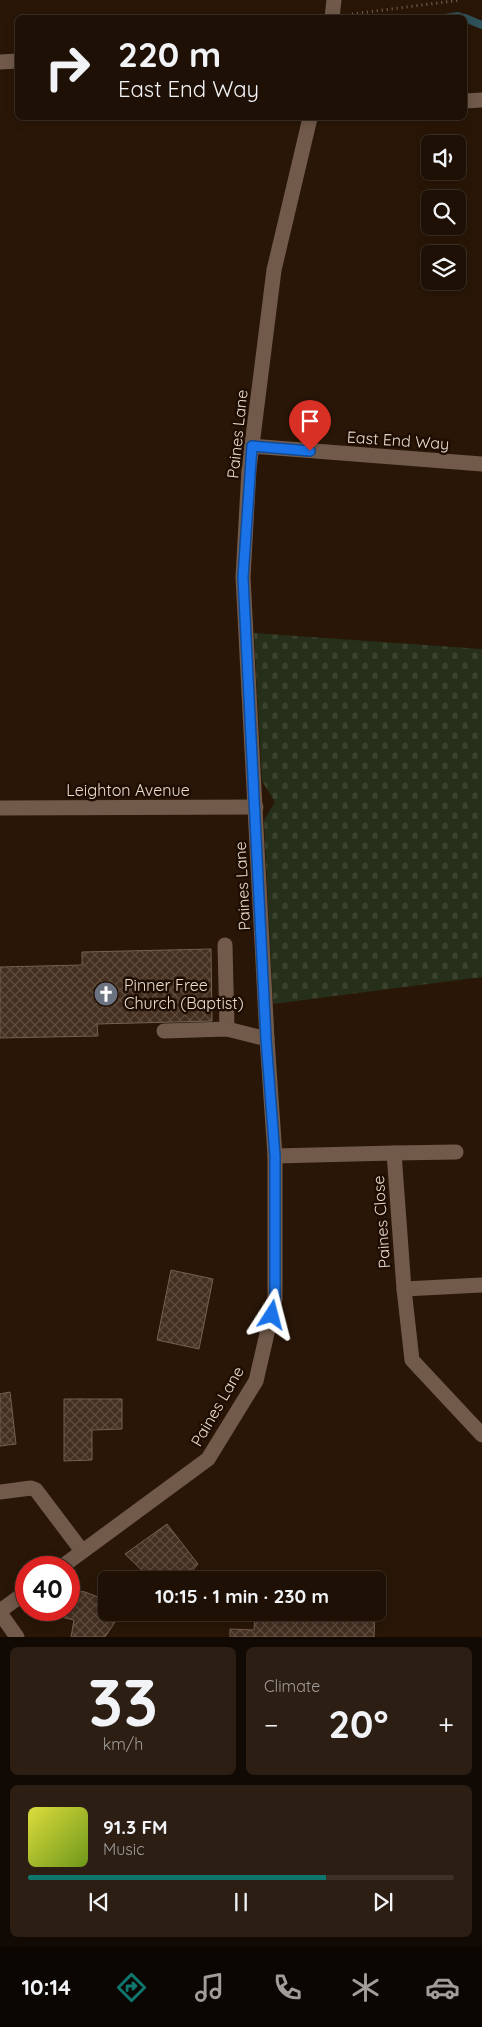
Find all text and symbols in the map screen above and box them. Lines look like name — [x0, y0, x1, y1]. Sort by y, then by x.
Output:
text: 220 m — [118, 32, 221, 76]
icon: right — [35, 35, 100, 100]
text: East End Way — [118, 75, 259, 103]
map controls — [421, 135, 466, 290]
button: sound — [421, 135, 466, 180]
button: search — [421, 190, 466, 235]
button: layers — [421, 245, 466, 290]
street label: Paines Lane — [222, 389, 252, 479]
pin — [289, 400, 331, 451]
icon: arrive — [296, 407, 324, 435]
street label: East End Way — [346, 426, 450, 454]
street label: Leighton Avenue — [66, 780, 190, 800]
street label: Paines Lane — [230, 841, 254, 931]
place label: Pinner Free Church (Baptist) — [124, 975, 244, 1013]
church icon: Pinner Free Church (Baptist) — [93, 981, 119, 1007]
street label: Paines Close — [368, 1175, 394, 1269]
position arrow — [245, 1288, 297, 1340]
street label: Paines Lane — [186, 1362, 248, 1450]
speed limit sign: 40 — [15, 1556, 80, 1621]
text: 10:15 · 1 min · 230 m — [155, 1584, 329, 1608]
text: 33 — [88, 1661, 158, 1742]
text: Climate — [264, 1676, 320, 1696]
text: 20° — [328, 1700, 388, 1748]
text: − — [264, 1707, 279, 1742]
text: + — [438, 1707, 454, 1742]
text: km/h — [103, 1734, 143, 1754]
text: 91.3 FM — [103, 1815, 168, 1839]
text: Music — [103, 1839, 145, 1859]
icon: previous — [85, 1888, 113, 1916]
icon: pause — [227, 1888, 255, 1916]
icon: next — [369, 1888, 397, 1916]
icon: directions — [114, 1970, 149, 2005]
icon: music — [192, 1970, 227, 2005]
icon: phone — [270, 1970, 305, 2005]
icon: climate — [348, 1970, 383, 2005]
icon: car — [425, 1970, 460, 2005]
text: 10:14 — [21, 1973, 71, 2001]

